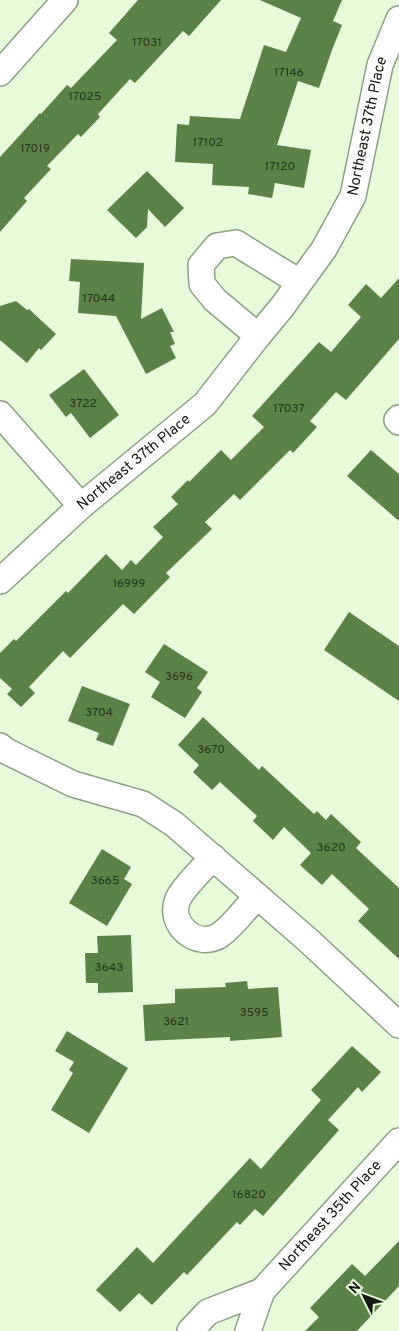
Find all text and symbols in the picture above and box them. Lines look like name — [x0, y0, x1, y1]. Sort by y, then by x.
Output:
house number: 17031 — [132, 35, 162, 51]
street label: Northeast 37th Place — [344, 54, 392, 198]
house number: 17146 — [274, 65, 304, 81]
house number: 17025 — [69, 89, 101, 105]
house number: 17102 — [193, 135, 223, 151]
house number: 17019 — [20, 141, 50, 157]
house number: 17120 — [265, 159, 295, 175]
house number: 17044 — [83, 291, 115, 307]
house number: 3722 — [69, 396, 97, 412]
house number: 17037 — [273, 401, 305, 417]
street label: Northeast 37th Place — [73, 410, 195, 515]
house number: 16999 — [113, 576, 145, 592]
house number: 3696 — [165, 669, 193, 685]
house number: 3704 — [85, 705, 113, 721]
house number: 3670 — [197, 742, 225, 758]
house number: 3620 — [316, 840, 346, 856]
house number: 3665 — [90, 873, 120, 889]
house number: 3643 — [94, 960, 124, 976]
house number: 3595 — [239, 1005, 269, 1021]
house number: 3621 — [163, 1014, 189, 1030]
street label: Northeast 35th Place — [275, 1156, 386, 1276]
house number: 16820 — [232, 1187, 266, 1203]
north arrow — [339, 1271, 389, 1321]
text: N — [346, 1279, 365, 1298]

